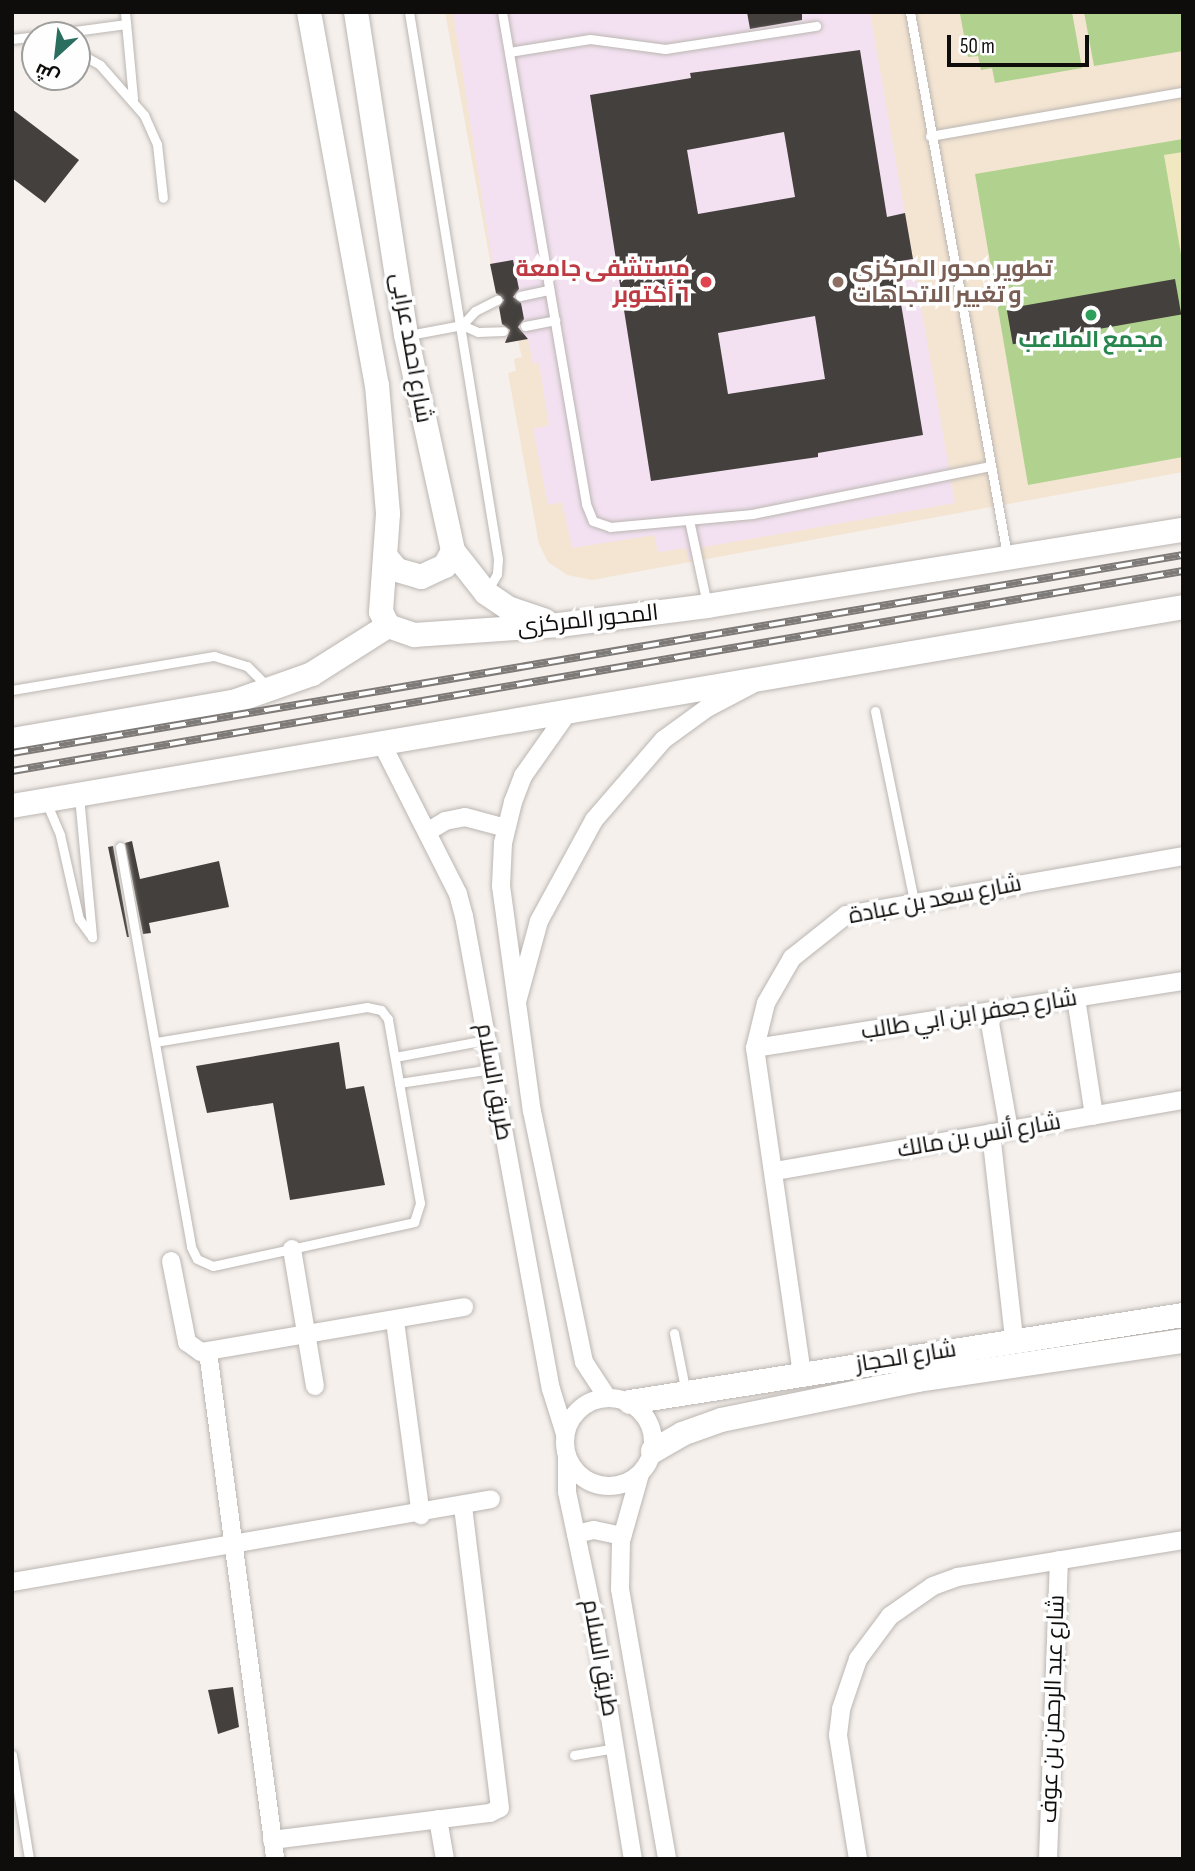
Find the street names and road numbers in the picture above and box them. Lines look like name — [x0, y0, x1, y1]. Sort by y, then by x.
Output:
street label: شارع احمد عرابى — [384, 271, 438, 425]
street label: المحور المركزى — [516, 599, 660, 641]
street label: شارع سعد بن عبادة — [846, 870, 1024, 930]
street label: شارع جعفر ابن ابي طالب — [859, 984, 1079, 1046]
street label: طريق السلام — [470, 1021, 518, 1143]
street label: شارع أنس بن مالك — [895, 1108, 1063, 1164]
street label: شارع الحجاز — [854, 1335, 958, 1379]
street label: شارع عبد الرحمن بن عوف — [1035, 1594, 1071, 1824]
street label: طريق السلام — [576, 1597, 624, 1719]

